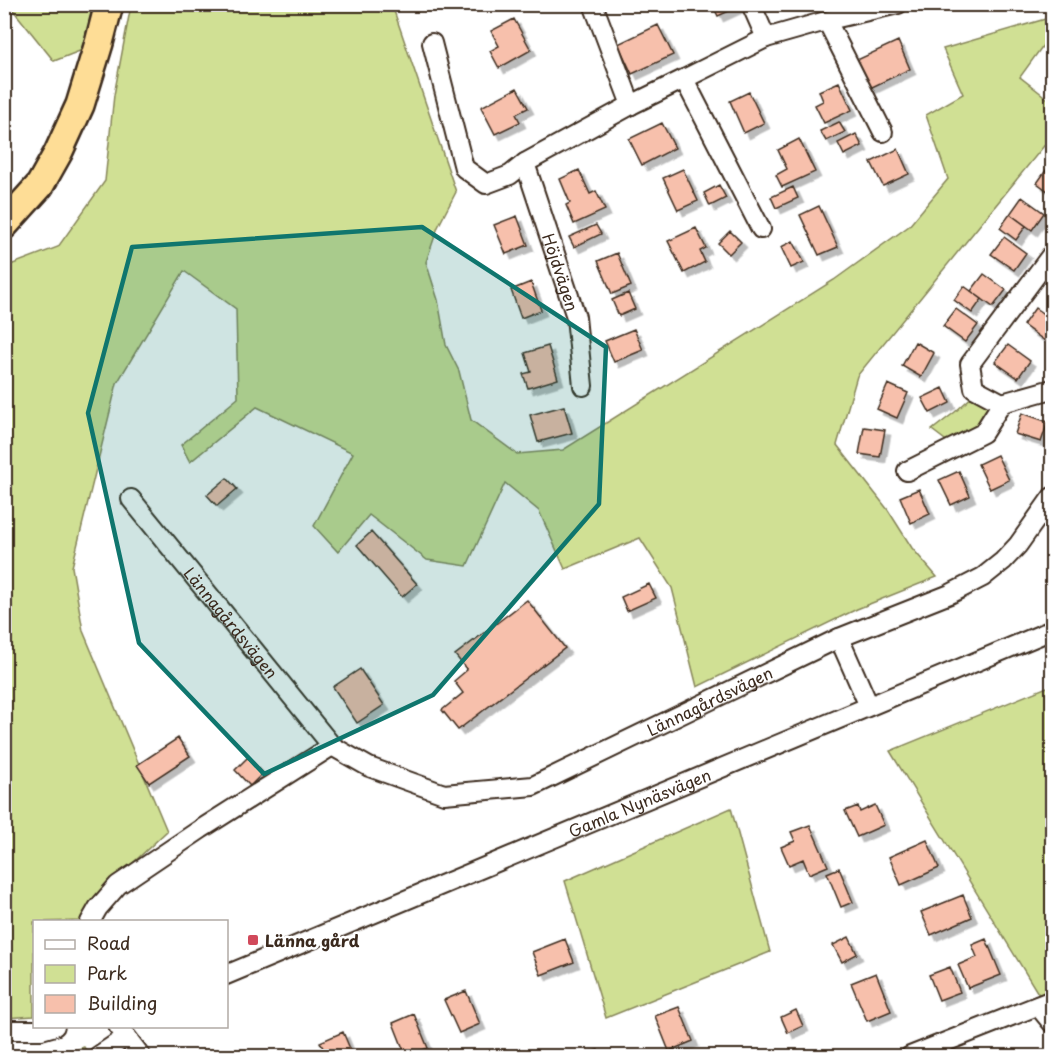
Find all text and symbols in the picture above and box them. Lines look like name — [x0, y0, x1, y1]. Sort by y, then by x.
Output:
street label: Höjdvägen — [537, 230, 585, 314]
street label: Lännagårdsvägen — [179, 562, 284, 683]
street label: Lännagårdsvägen — [642, 660, 776, 741]
street label: Gamla Nynäsvägen — [565, 762, 714, 843]
legend — [33, 920, 228, 1028]
place label: Länna gård — [265, 928, 360, 952]
text: Road — [87, 929, 131, 956]
marker: Länna gård — [246, 933, 260, 947]
text: Park — [87, 959, 127, 986]
text: Building — [87, 989, 157, 1016]

